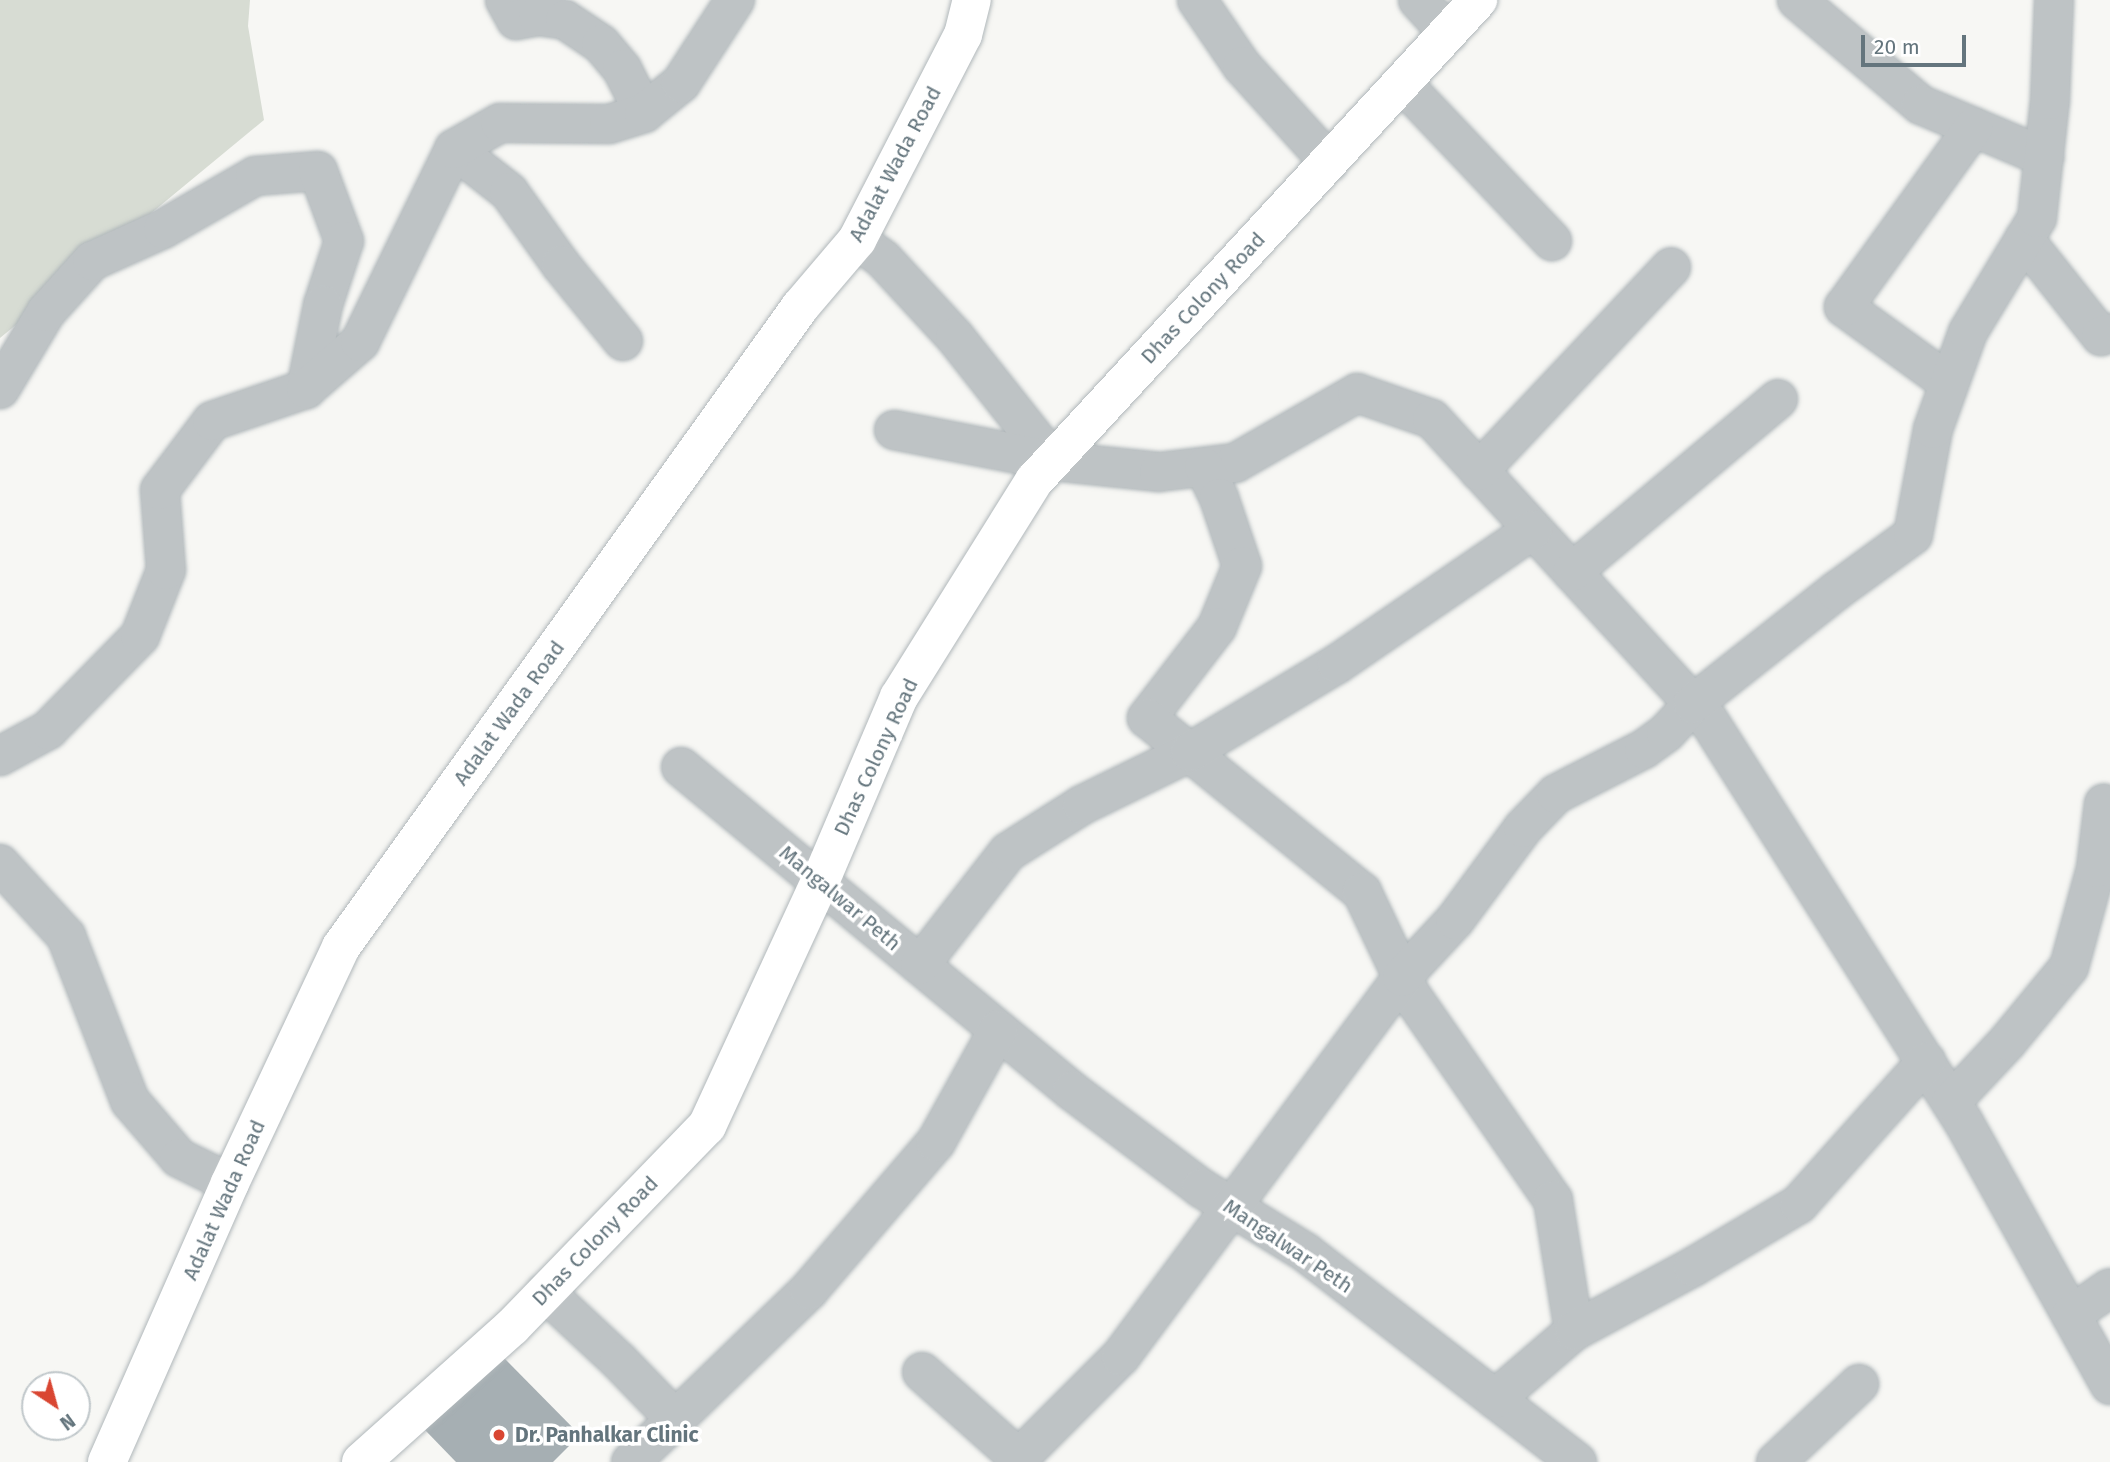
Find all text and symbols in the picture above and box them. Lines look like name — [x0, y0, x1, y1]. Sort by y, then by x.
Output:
scale bar — [1865, 21, 1970, 65]
text: 20 m — [1874, 34, 1920, 60]
street label: Adalat Wada Road — [843, 82, 947, 246]
street label: Dhas Colony Road — [1136, 227, 1270, 369]
street label: Adalat Wada Road — [448, 636, 570, 790]
street label: Dhas Colony Road — [828, 674, 924, 840]
street label: Mangalwar Peth — [774, 840, 906, 956]
street label: Adalat Wada Road — [177, 1116, 271, 1284]
street label: Dhas Colony Road — [527, 1171, 663, 1311]
street label: Mangalwar Peth — [1218, 1193, 1358, 1299]
north arrow — [21, 1371, 91, 1441]
text: N — [56, 1409, 79, 1435]
place label: Dr. Panhalkar Clinic — [515, 1422, 699, 1448]
marker: Dr. Panhalkar Clinic — [489, 1425, 509, 1445]

